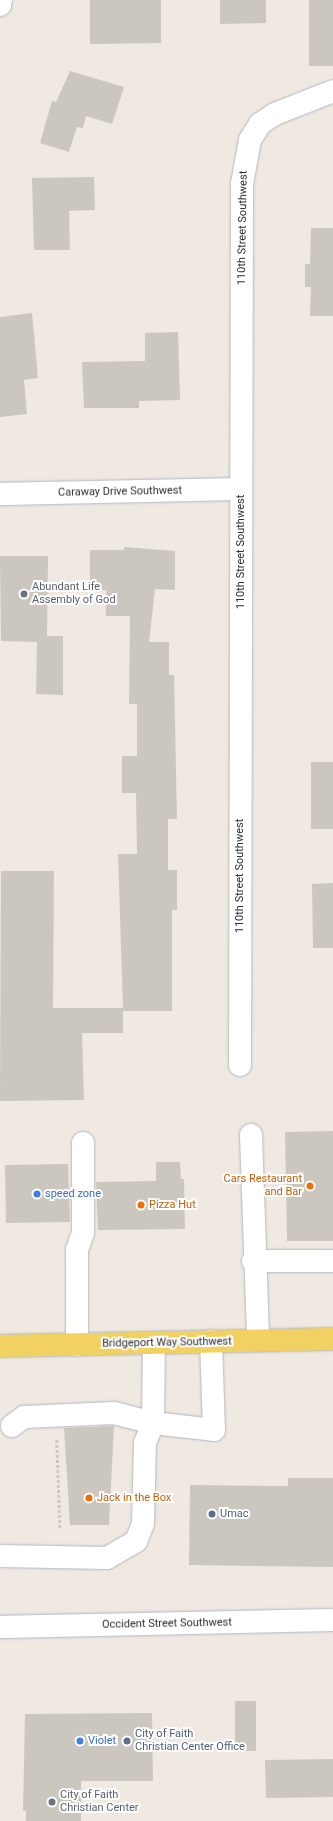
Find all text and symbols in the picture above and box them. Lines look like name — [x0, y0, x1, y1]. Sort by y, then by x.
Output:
street label: 110th Street Southwest — [235, 171, 251, 285]
street label: Caraway Drive Southwest — [58, 484, 182, 500]
street label: 110th Street Southwest — [234, 495, 248, 609]
place label: Abundant Life Assembly of God — [32, 581, 116, 607]
marker: Abundant Life Assembly of God — [19, 589, 29, 599]
street label: 110th Street Southwest — [233, 819, 247, 933]
place label: Cars Restaurant and Bar — [224, 1173, 302, 1199]
marker: Cars Restaurant and Bar — [305, 1181, 315, 1191]
place label: speed zone — [45, 1187, 101, 1201]
marker: speed zone — [32, 1189, 42, 1199]
place label: Pizza Hut — [149, 1198, 196, 1212]
marker: Pizza Hut — [136, 1200, 146, 1210]
street label: Bridgeport Way Southwest — [102, 1335, 232, 1351]
place label: Jack in the Box — [97, 1491, 171, 1505]
marker: Jack in the Box — [84, 1493, 94, 1503]
place label: Umac — [220, 1507, 249, 1521]
marker: Umac — [207, 1509, 217, 1519]
street label: Occident Street Southwest — [102, 1616, 232, 1632]
place label: City of Faith Christian Center Office — [135, 1728, 245, 1754]
place label: Violet — [88, 1734, 116, 1748]
marker: Violet — [75, 1736, 85, 1746]
marker: City of Faith Christian Center Office — [122, 1736, 132, 1746]
place label: City of Faith Christian Center — [60, 1789, 139, 1815]
marker: City of Faith Christian Center — [47, 1797, 57, 1807]

